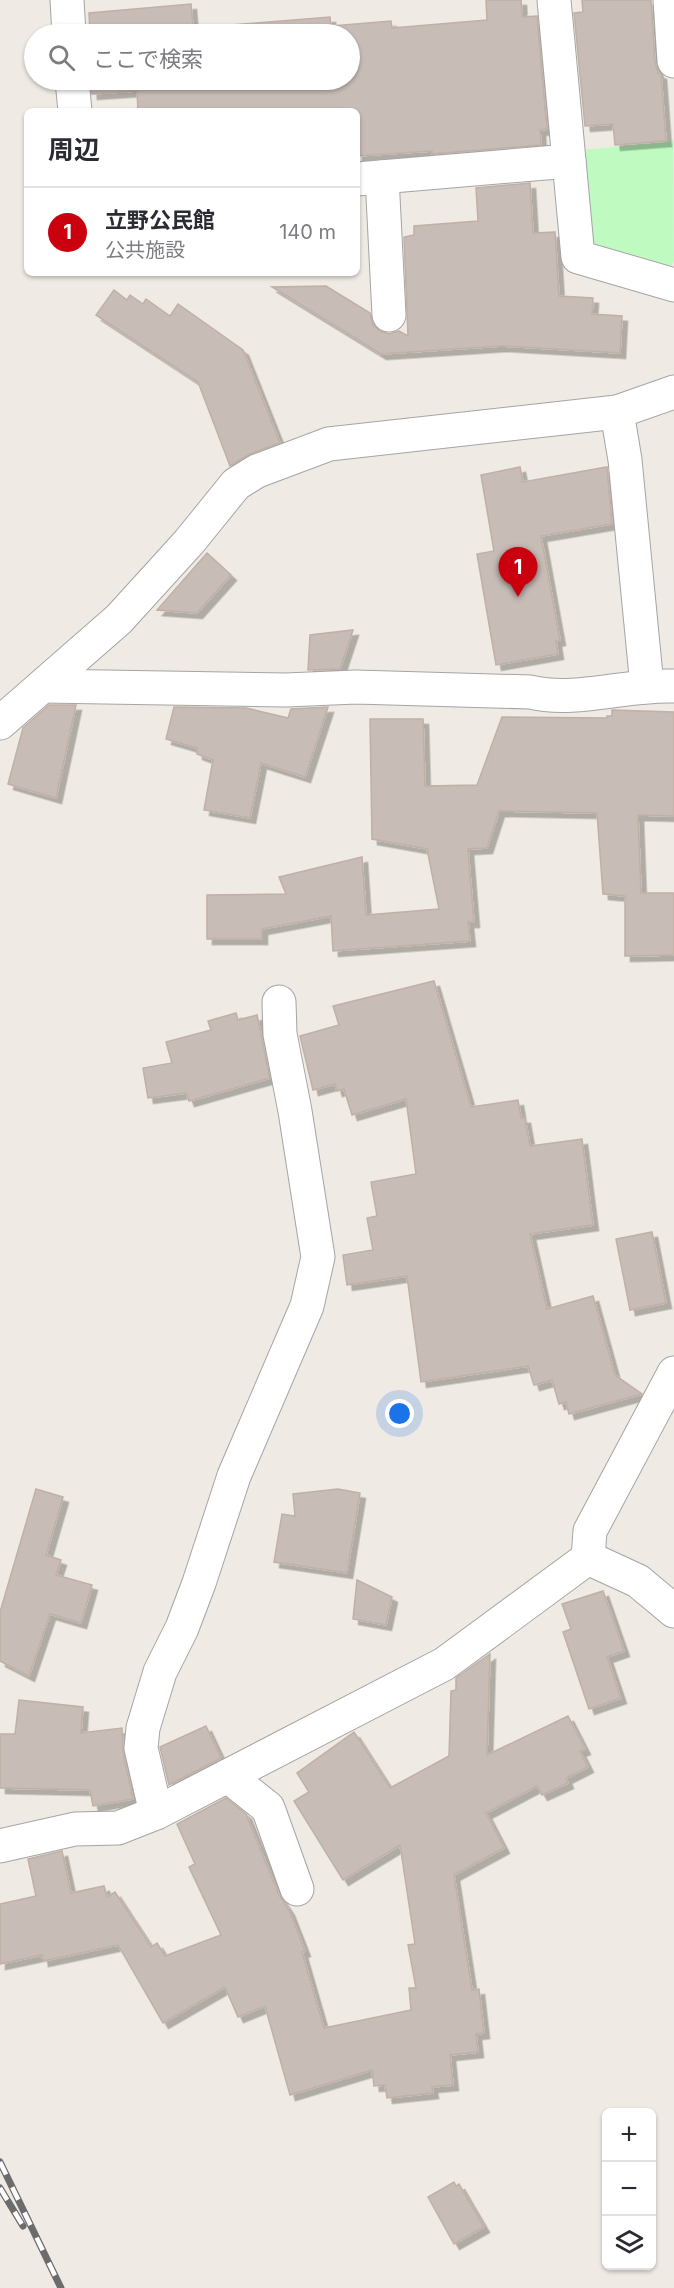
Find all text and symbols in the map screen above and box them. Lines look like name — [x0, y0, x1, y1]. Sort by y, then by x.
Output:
search box — [24, 24, 360, 90]
icon: search — [45, 41, 78, 74]
text: ここで検索 — [93, 46, 203, 72]
text: 周辺 — [48, 134, 100, 165]
text: 立野公民館 — [105, 207, 215, 233]
text: 1 — [63, 220, 72, 244]
text: 140 m — [279, 220, 336, 244]
text: 公共施設 — [105, 238, 185, 262]
pin: 1 — [498, 548, 538, 597]
your location — [385, 1399, 414, 1428]
map controls — [602, 2108, 656, 2270]
button: + — [602, 2108, 656, 2162]
button: − — [602, 2162, 656, 2216]
button: layers — [602, 2216, 656, 2270]

